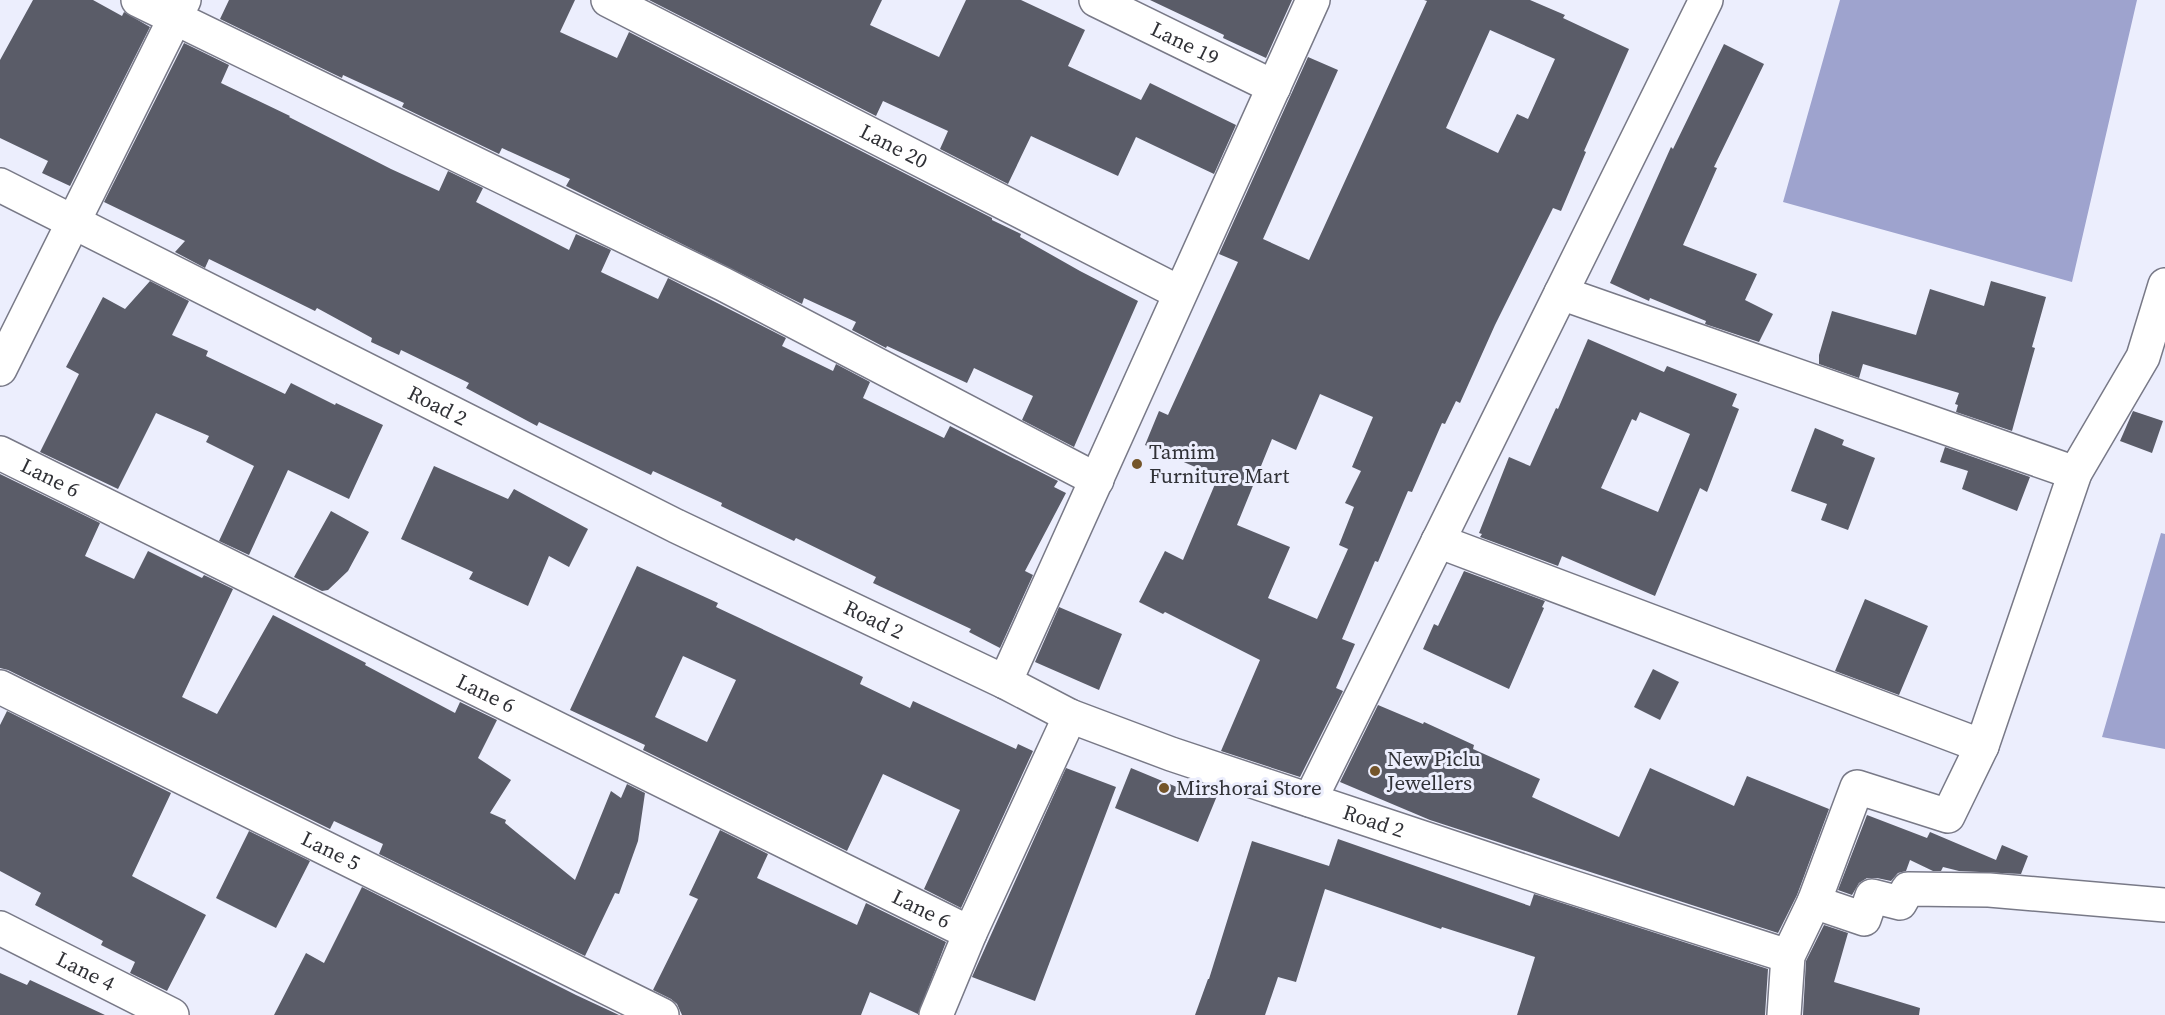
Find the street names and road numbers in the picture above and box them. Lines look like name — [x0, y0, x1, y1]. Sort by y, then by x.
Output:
street label: Lane 19 — [1146, 14, 1224, 72]
street label: Lane 20 — [855, 116, 933, 175]
street label: Road 2 — [403, 378, 472, 432]
street label: Lane 6 — [16, 451, 85, 504]
street label: Road 2 — [839, 593, 909, 646]
street label: Lane 6 — [452, 666, 520, 720]
street label: Road 2 — [1339, 797, 1408, 845]
street label: Lane 5 — [297, 824, 365, 877]
street label: Lane 6 — [887, 882, 956, 935]
street label: Lane 4 — [52, 944, 121, 998]

